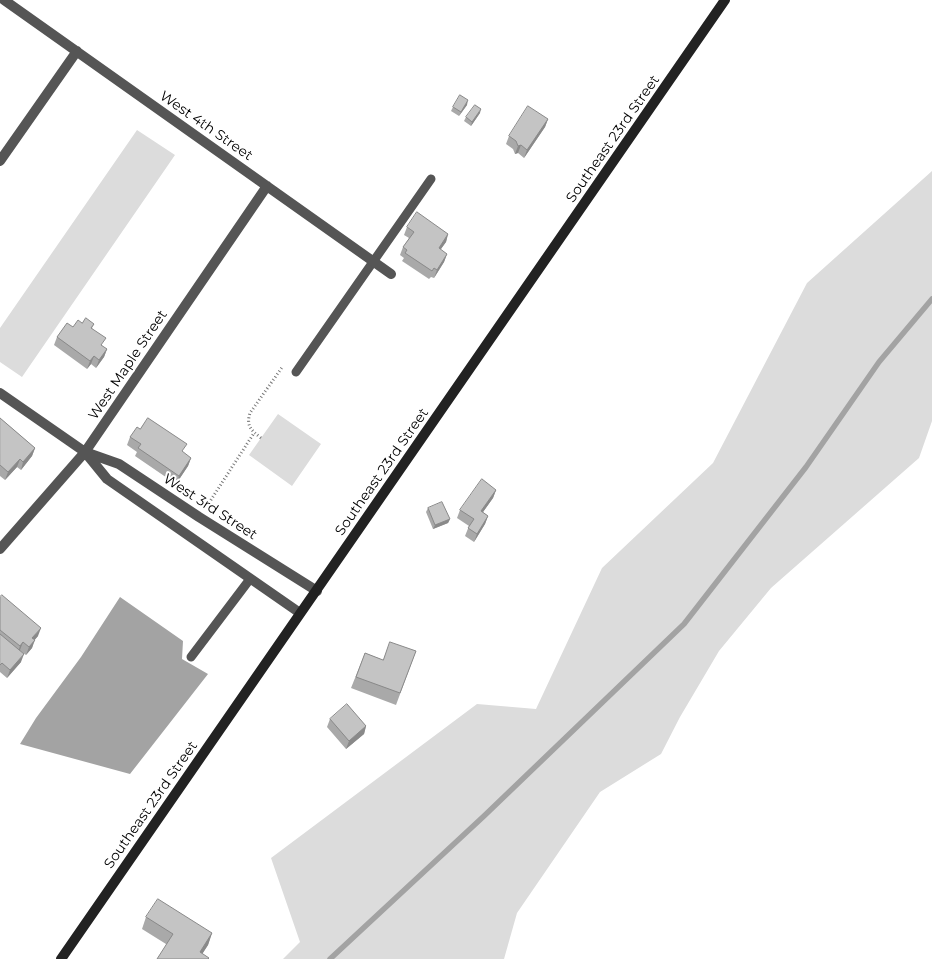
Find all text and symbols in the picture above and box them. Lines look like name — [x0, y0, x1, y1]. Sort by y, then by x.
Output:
street label: Southeast 23rd Street — [563, 72, 663, 206]
street label: West 4th Street — [156, 88, 256, 164]
street label: West Maple Street — [85, 307, 171, 423]
street label: Southeast 23rd Street — [332, 405, 432, 539]
street label: West 3rd Street — [160, 470, 260, 544]
street label: Southeast 23rd Street — [101, 738, 201, 872]

